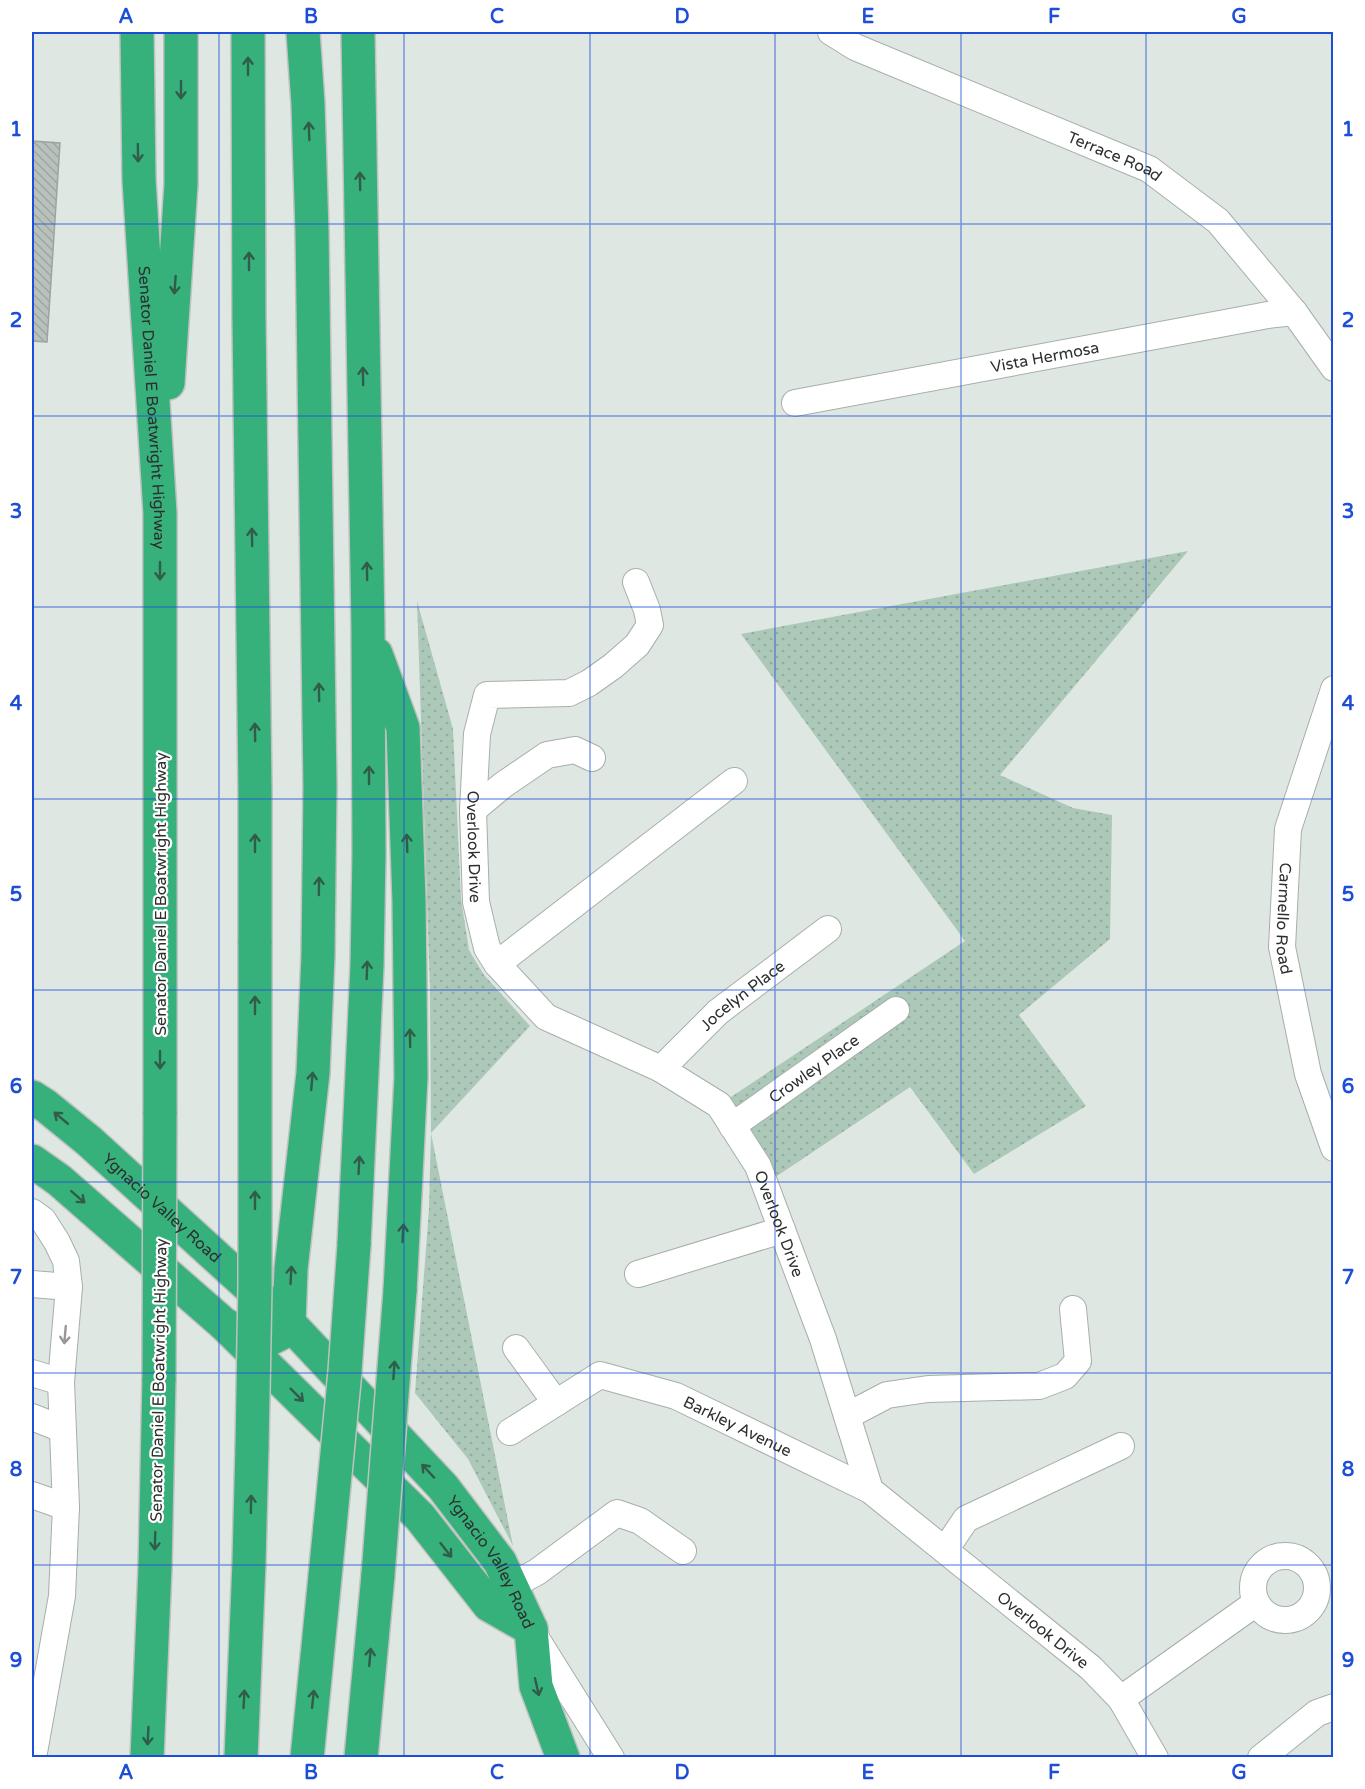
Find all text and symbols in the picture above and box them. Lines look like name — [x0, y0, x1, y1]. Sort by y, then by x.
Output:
text: A — [119, 5, 134, 29]
text: B — [304, 5, 318, 29]
text: C — [490, 5, 504, 29]
text: D — [674, 5, 690, 29]
text: E — [862, 5, 875, 29]
text: F — [1048, 5, 1060, 29]
text: G — [1231, 5, 1247, 29]
one-way arrow — [243, 56, 254, 76]
one-way arrow — [175, 79, 187, 99]
text: 1 — [10, 118, 22, 142]
text: 1 — [1342, 118, 1354, 142]
one-way arrow — [303, 122, 314, 142]
street label: Terrace Road — [1064, 127, 1166, 186]
one-way arrow — [132, 142, 144, 162]
one-way arrow — [354, 171, 366, 191]
one-way arrow — [243, 251, 255, 271]
street label: Senator Daniel E Boatwright Highway — [133, 265, 169, 550]
one-way arrow — [169, 274, 180, 294]
text: 2 — [10, 309, 22, 333]
text: 2 — [1342, 309, 1354, 333]
street label: Vista Hermosa — [989, 338, 1101, 377]
one-way arrow — [358, 366, 369, 386]
text: 3 — [10, 500, 22, 524]
text: 3 — [1342, 500, 1354, 524]
one-way arrow — [246, 527, 258, 547]
one-way arrow — [154, 561, 166, 581]
one-way arrow — [361, 561, 373, 581]
one-way arrow — [313, 682, 325, 702]
text: 4 — [10, 692, 23, 716]
text: 4 — [1342, 692, 1355, 716]
one-way arrow — [249, 722, 261, 742]
street label: Senator Daniel E Boatwright Highway — [151, 752, 171, 1036]
one-way arrow — [363, 766, 375, 786]
street label: Overlook Drive — [462, 790, 485, 903]
one-way arrow — [249, 833, 261, 853]
one-way arrow — [401, 833, 412, 853]
street label: Carmello Road — [1271, 862, 1296, 976]
one-way arrow — [314, 877, 325, 897]
text: 5 — [10, 883, 22, 907]
text: 5 — [1342, 883, 1354, 907]
street label: Jocelyn Place — [696, 956, 789, 1035]
one-way arrow — [361, 961, 372, 981]
one-way arrow — [249, 995, 261, 1015]
one-way arrow — [404, 1028, 416, 1048]
street label: Crowley Place — [765, 1030, 863, 1108]
one-way arrow — [154, 1050, 166, 1070]
one-way arrow — [307, 1072, 318, 1092]
text: 6 — [10, 1075, 22, 1099]
text: 6 — [1342, 1075, 1354, 1099]
one-way arrow — [54, 1111, 69, 1125]
street label: Ygnacio Valley Road — [98, 1149, 225, 1267]
one-way arrow — [353, 1156, 364, 1176]
street label: Overlook Drive — [750, 1168, 808, 1280]
one-way arrow — [70, 1190, 85, 1204]
one-way arrow — [249, 1190, 261, 1210]
one-way arrow — [398, 1223, 409, 1243]
street label: Senator Daniel E Boatwright Highway — [147, 1238, 171, 1522]
text: 7 — [10, 1266, 22, 1290]
one-way arrow — [285, 1266, 296, 1286]
text: 7 — [1342, 1266, 1354, 1290]
one-way arrow — [59, 1324, 70, 1344]
one-way arrow — [389, 1361, 400, 1381]
one-way arrow — [289, 1388, 304, 1402]
street label: Barkley Avenue — [680, 1392, 795, 1462]
text: 8 — [10, 1458, 22, 1482]
text: 8 — [1342, 1458, 1354, 1482]
one-way arrow — [421, 1464, 435, 1479]
street label: Ygnacio Valley Road — [442, 1492, 538, 1632]
one-way arrow — [245, 1495, 257, 1515]
one-way arrow — [150, 1531, 161, 1551]
one-way arrow — [440, 1542, 453, 1558]
street label: Overlook Drive — [993, 1587, 1093, 1673]
one-way arrow — [365, 1648, 376, 1668]
text: 9 — [10, 1649, 22, 1673]
text: 9 — [1342, 1649, 1354, 1673]
one-way arrow — [532, 1677, 544, 1696]
one-way arrow — [238, 1690, 249, 1710]
one-way arrow — [308, 1690, 319, 1710]
one-way arrow — [142, 1725, 153, 1745]
text: A — [119, 1761, 134, 1785]
text: B — [304, 1761, 318, 1785]
text: C — [490, 1761, 504, 1785]
text: D — [674, 1761, 690, 1785]
text: E — [862, 1761, 875, 1785]
text: F — [1048, 1761, 1060, 1785]
text: G — [1231, 1761, 1247, 1785]

